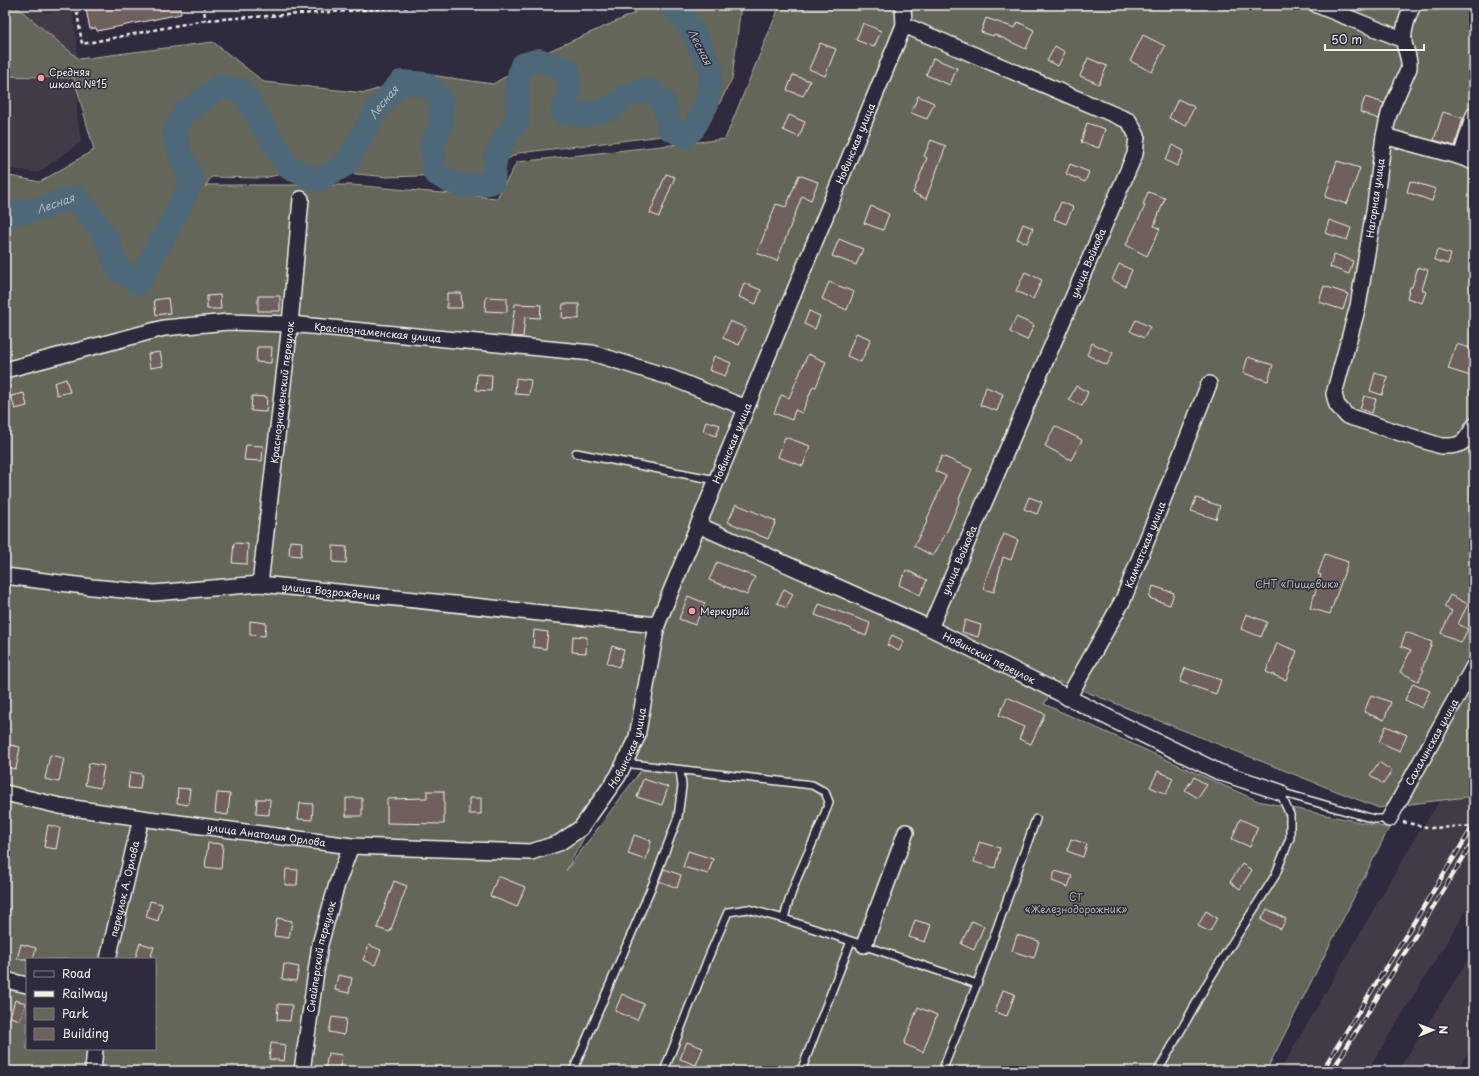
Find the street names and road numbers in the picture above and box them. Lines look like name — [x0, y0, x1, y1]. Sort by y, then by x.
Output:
street label: Новинская улица — [831, 100, 878, 186]
street label: Нагорная улица — [1362, 157, 1388, 239]
street label: улица Войкова — [1066, 225, 1109, 300]
street label: Краснознаменская улица — [314, 318, 443, 346]
street label: Краснознаменский переулок — [266, 320, 297, 464]
street label: Новинская улица — [708, 400, 755, 486]
street label: Камчатская улица — [1121, 498, 1169, 590]
street label: улица Войкова — [937, 522, 980, 597]
street label: улица Возрождения — [281, 578, 381, 603]
street label: Новинский переулок — [941, 628, 1038, 687]
street label: Сахалинская улица — [1401, 695, 1462, 788]
street label: Новинская улица — [604, 706, 649, 791]
street label: улица Анатолия Орлова — [206, 819, 327, 850]
street label: переулок А. Орлова — [105, 839, 143, 938]
street label: Снайперский переулок — [302, 899, 339, 1013]

